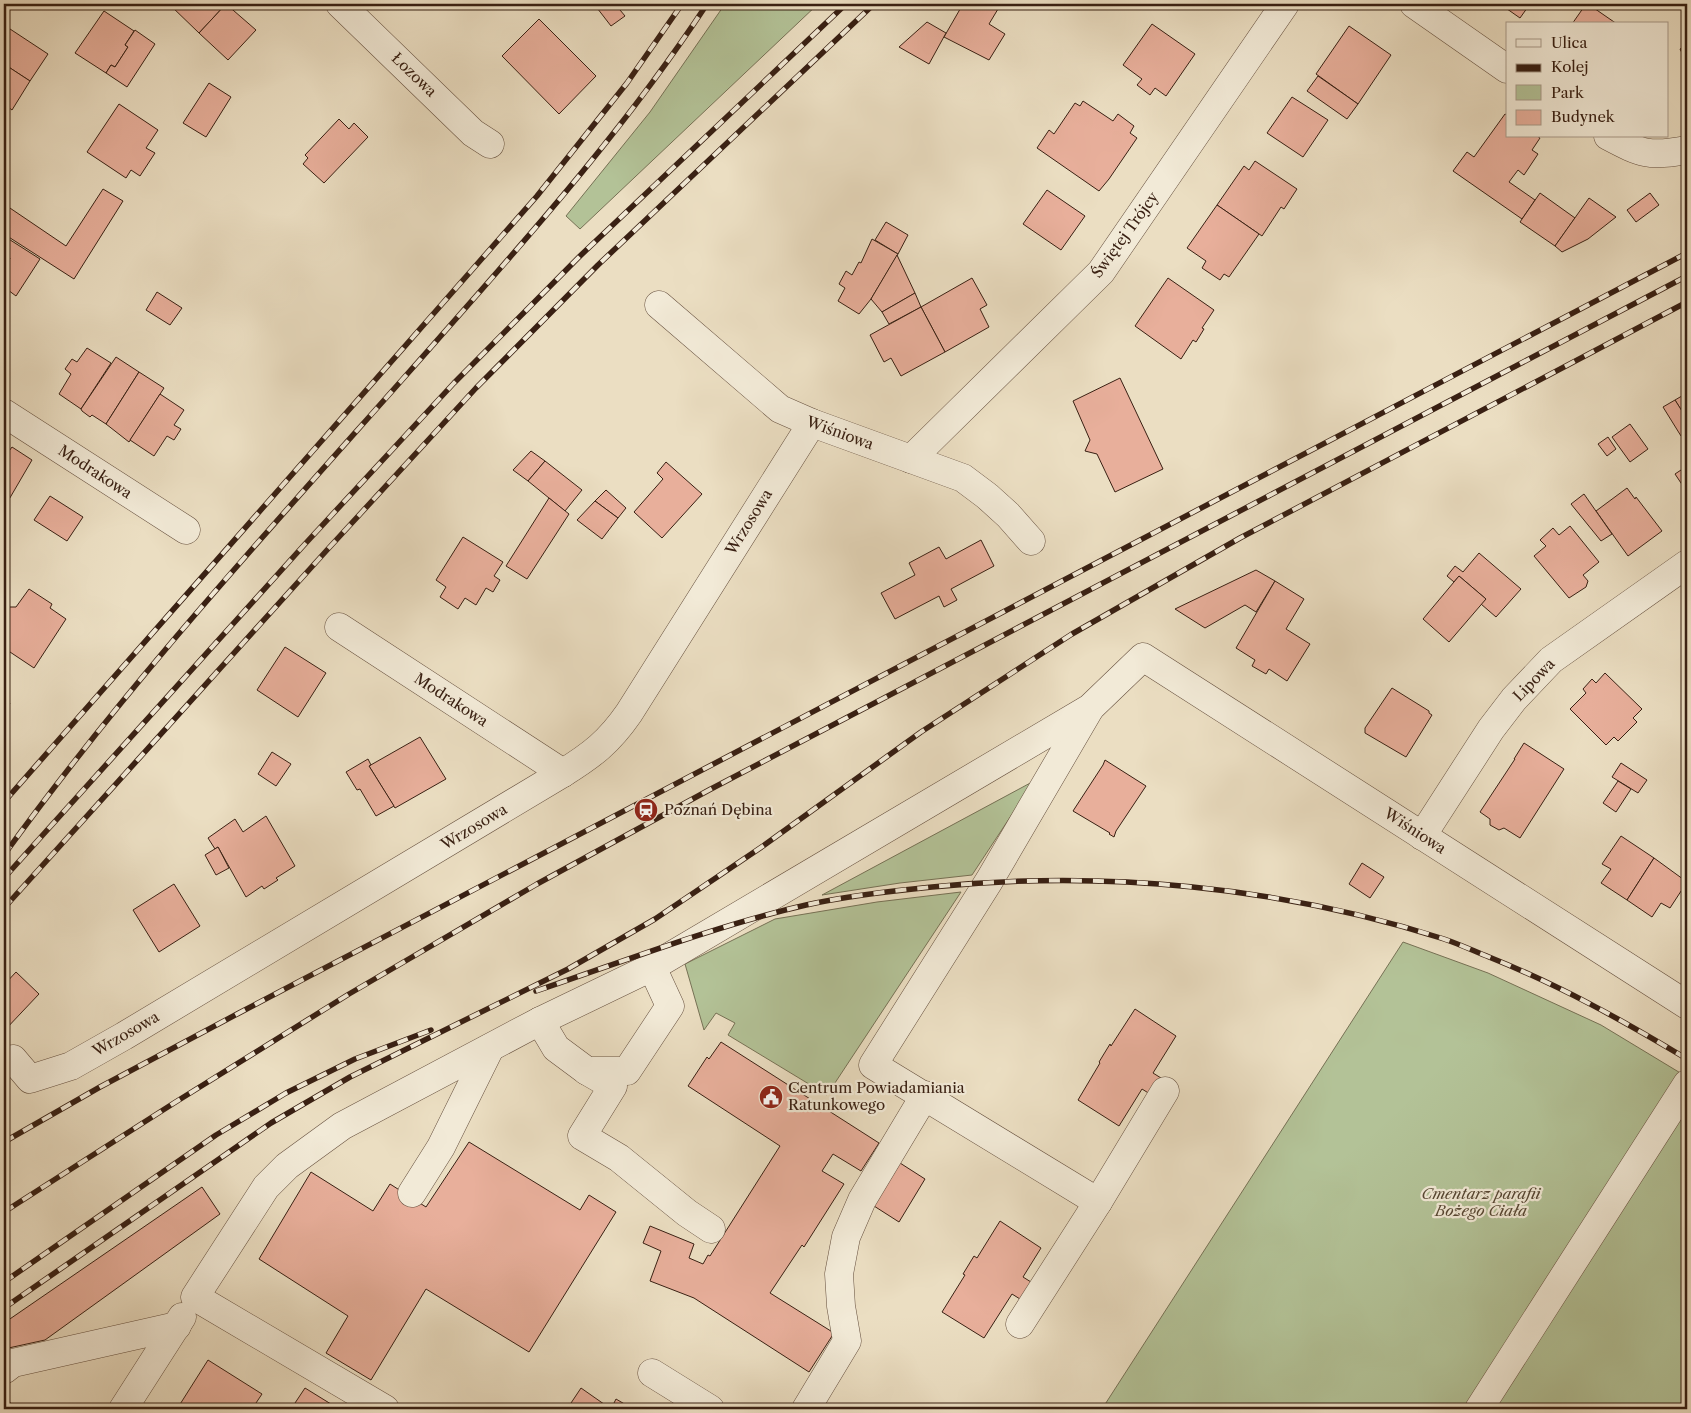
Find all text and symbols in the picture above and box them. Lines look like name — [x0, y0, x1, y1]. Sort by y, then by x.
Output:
legend — [1506, 22, 1668, 138]
text: Ulica — [1551, 33, 1587, 52]
street label: Łozowa — [388, 49, 441, 101]
text: Kolej — [1551, 57, 1588, 76]
text: Park — [1551, 83, 1585, 102]
text: Budynek — [1551, 107, 1616, 126]
street label: Świętej Trójcy — [1087, 187, 1163, 281]
street label: Wiśniowa — [803, 411, 876, 453]
street label: Modrakowa — [55, 441, 136, 502]
street label: Wrzosowa — [720, 485, 776, 559]
street label: Lipowa — [1509, 654, 1559, 705]
street label: Modrakowa — [411, 669, 492, 730]
station icon: Poznań Dębina — [633, 797, 659, 823]
street label: Wrzosowa — [436, 799, 510, 854]
place label: Poznań Dębina — [664, 800, 773, 819]
street label: Wiśniowa — [1380, 803, 1450, 858]
street label: Wrzosowa — [88, 1007, 162, 1061]
place label: Centrum Powiadamiania Ratunkowego — [788, 1078, 965, 1114]
public building icon: Centrum Powiadamiania Ratunkowego — [758, 1084, 784, 1110]
park label: Cmentarz parafii Bożego Ciała — [1421, 1184, 1542, 1220]

